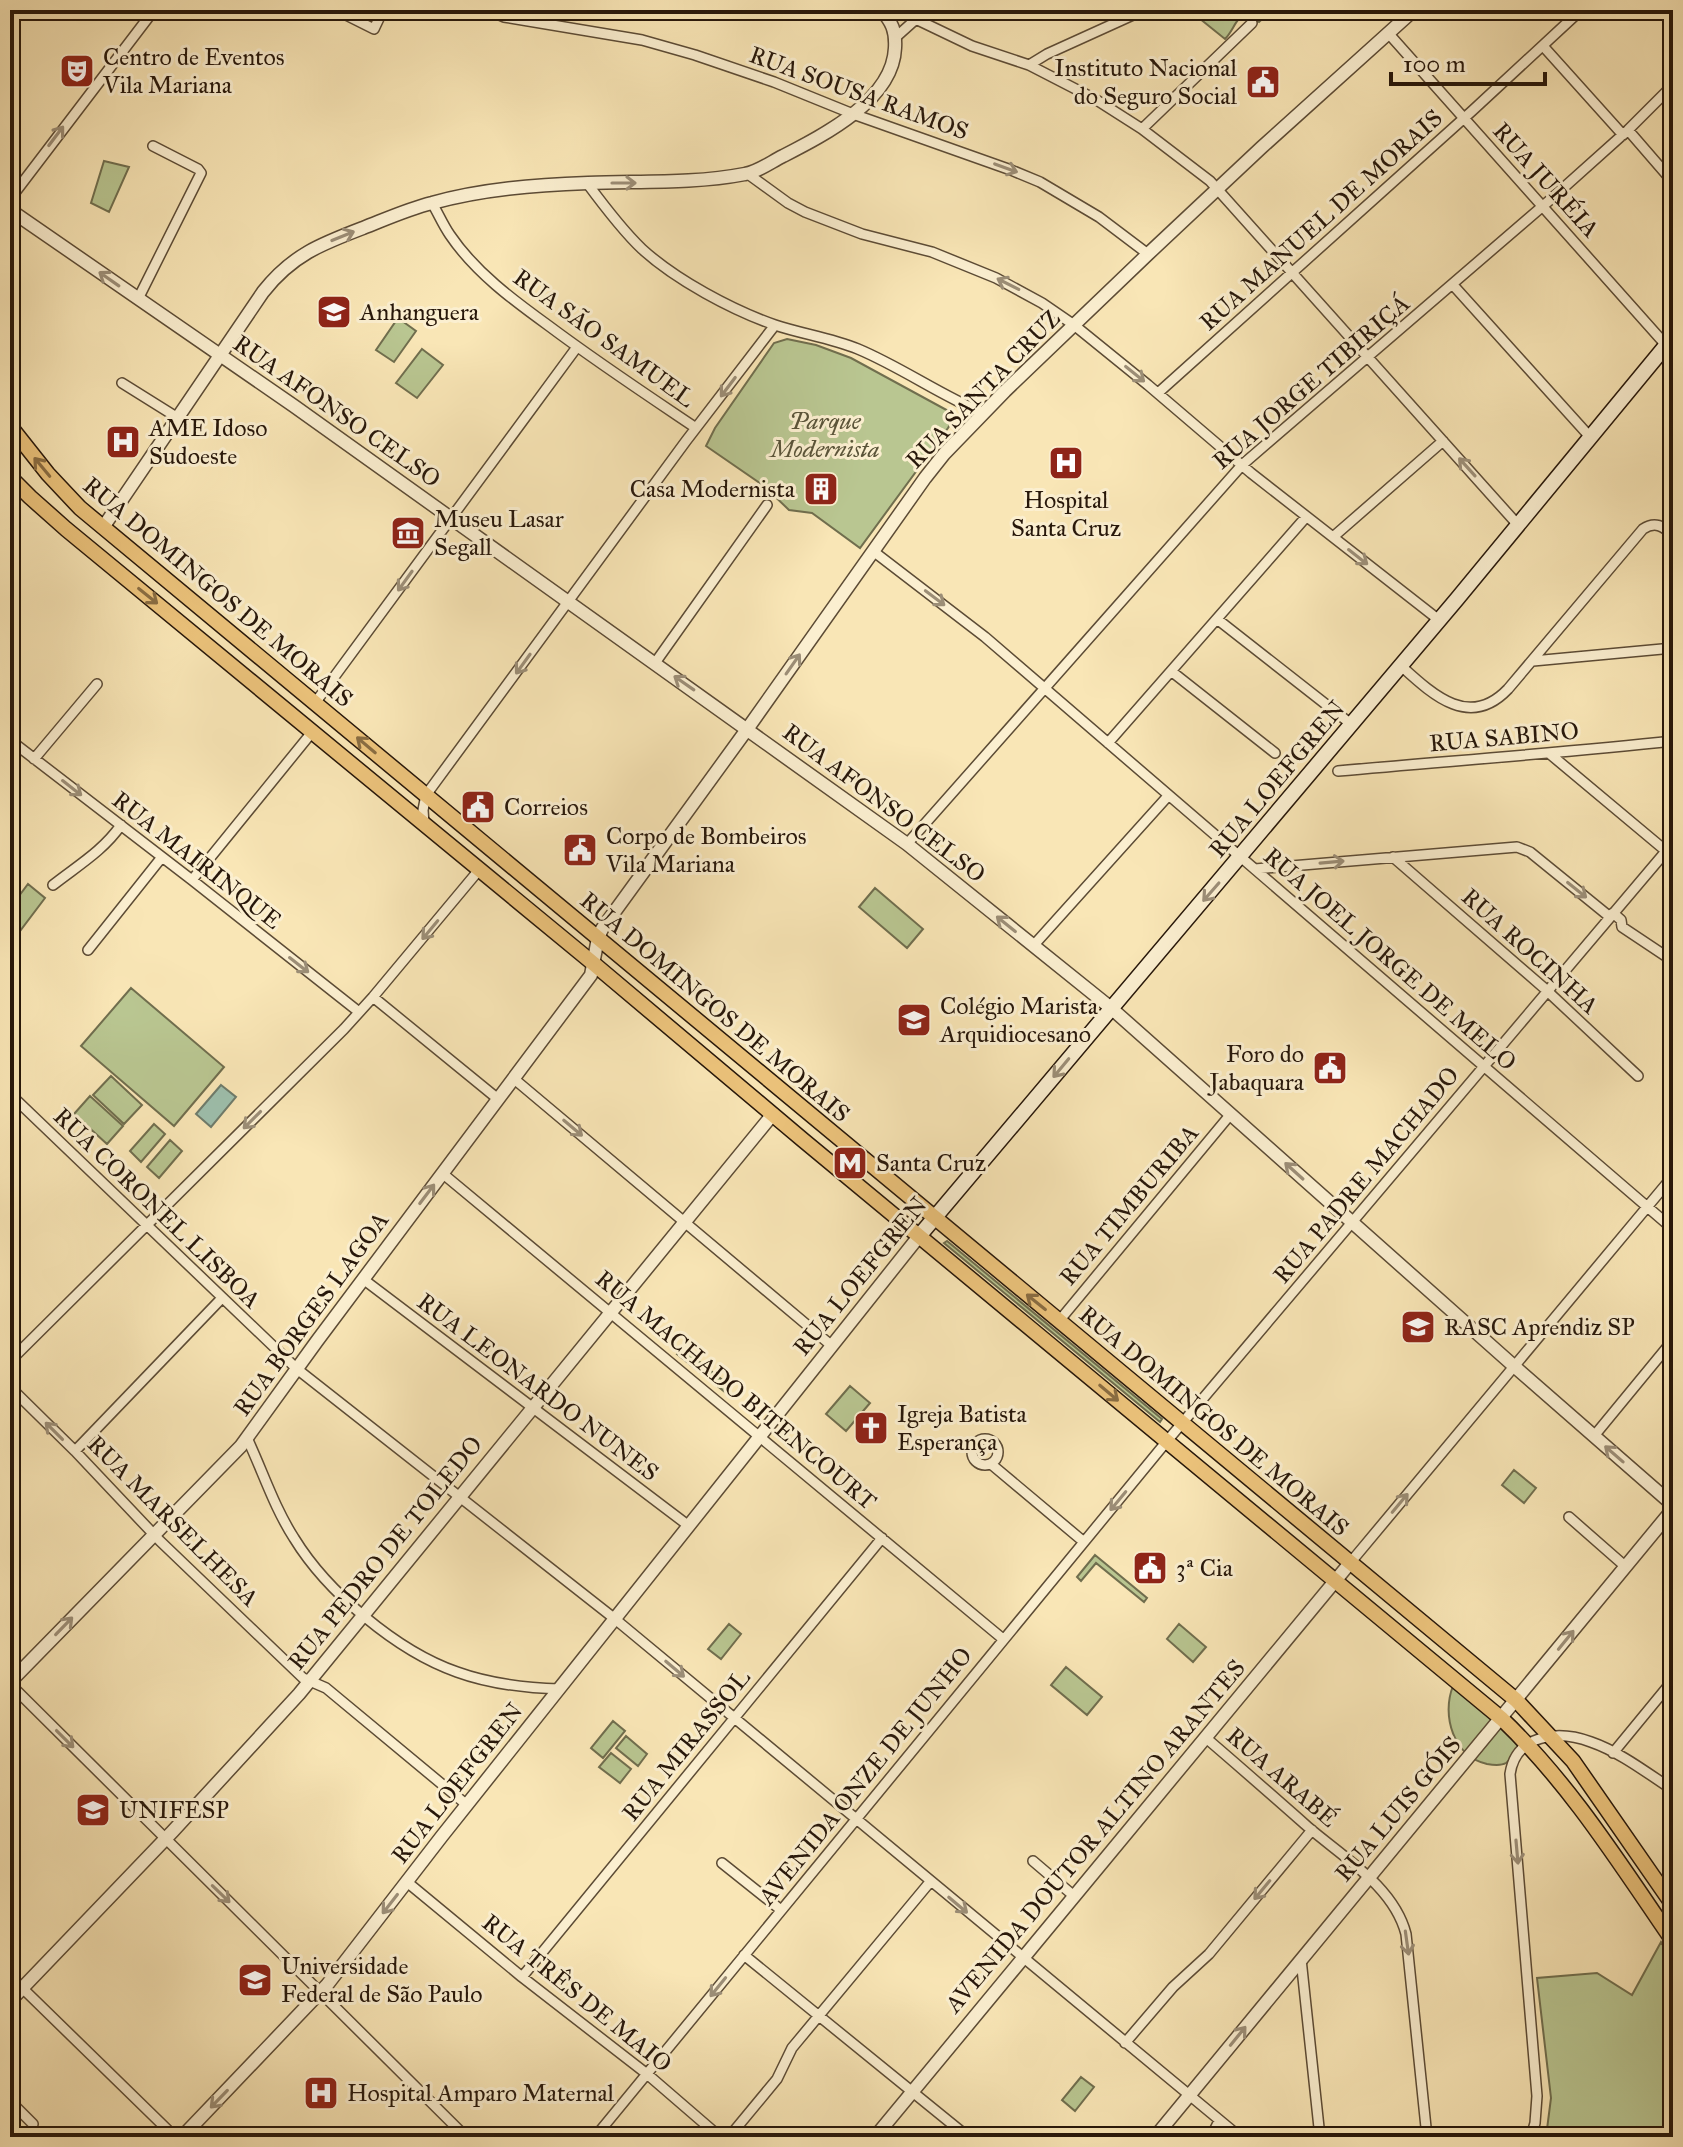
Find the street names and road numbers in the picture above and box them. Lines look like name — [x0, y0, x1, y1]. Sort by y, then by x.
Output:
street label: RUA SOUSA RAMOS — [745, 39, 973, 147]
street label: RUA MANUEL DE MORAIS — [1193, 103, 1449, 337]
street label: RUA JURÉIA — [1486, 116, 1606, 244]
street label: RUA SÃO SAMUEL — [507, 262, 701, 414]
street label: RUA JORGE TIBIRIÇÁ — [1206, 288, 1416, 476]
street label: RUA SANTA CRUZ — [899, 303, 1067, 475]
street label: RUA AFONSO CELSO — [228, 328, 446, 494]
street label: RUA DOMINGOS DE MORAIS — [77, 470, 359, 714]
street label: RUA LOEFGREN — [1202, 694, 1352, 864]
street label: RUA SABINO — [1428, 716, 1580, 758]
street label: RUA AFONSO CELSO — [777, 717, 991, 889]
street label: RUA MAIRINQUE — [106, 785, 288, 935]
street label: RUA JOEL JORGE DE MELO — [1257, 841, 1523, 1077]
street label: RUA ROCINHA — [1455, 882, 1605, 1020]
street label: RUA DOMINGOS DE MORAIS — [574, 885, 856, 1129]
street label: RUA PADRE MACHADO — [1267, 1061, 1465, 1289]
street label: RUA CORONEL LISBOA — [47, 1101, 267, 1315]
street label: RUA TIMBURIBA — [1053, 1118, 1205, 1292]
street label: RUA LOEFGREN — [787, 1190, 933, 1362]
street label: RUA BORGES LAGOA — [227, 1206, 395, 1422]
street label: RUA MACHADO BITENCOURT — [589, 1264, 883, 1516]
street label: RUA LEONARDO NUNES — [411, 1286, 665, 1488]
street label: RUA DOMINGOS DE MORAIS — [1073, 1299, 1355, 1543]
street label: RUA MARSELHESA — [81, 1429, 265, 1613]
street label: RUA PEDRO DE TOLEDO — [281, 1430, 489, 1676]
street label: AVENIDA ONZE DE JUNHO — [751, 1641, 978, 1912]
street label: AVENIDA DOUTOR ALTINO ARANTES — [938, 1653, 1252, 2019]
street label: RUA MIRASSOL — [616, 1663, 757, 1827]
street label: RUA LOEFGREN — [385, 1696, 529, 1870]
street label: RUA ARABÉ — [1220, 1721, 1344, 1833]
street label: RUA LUIS GÓIS — [1328, 1730, 1468, 1888]
street label: RUA TRÊS DE MAIO — [476, 1907, 678, 2079]

